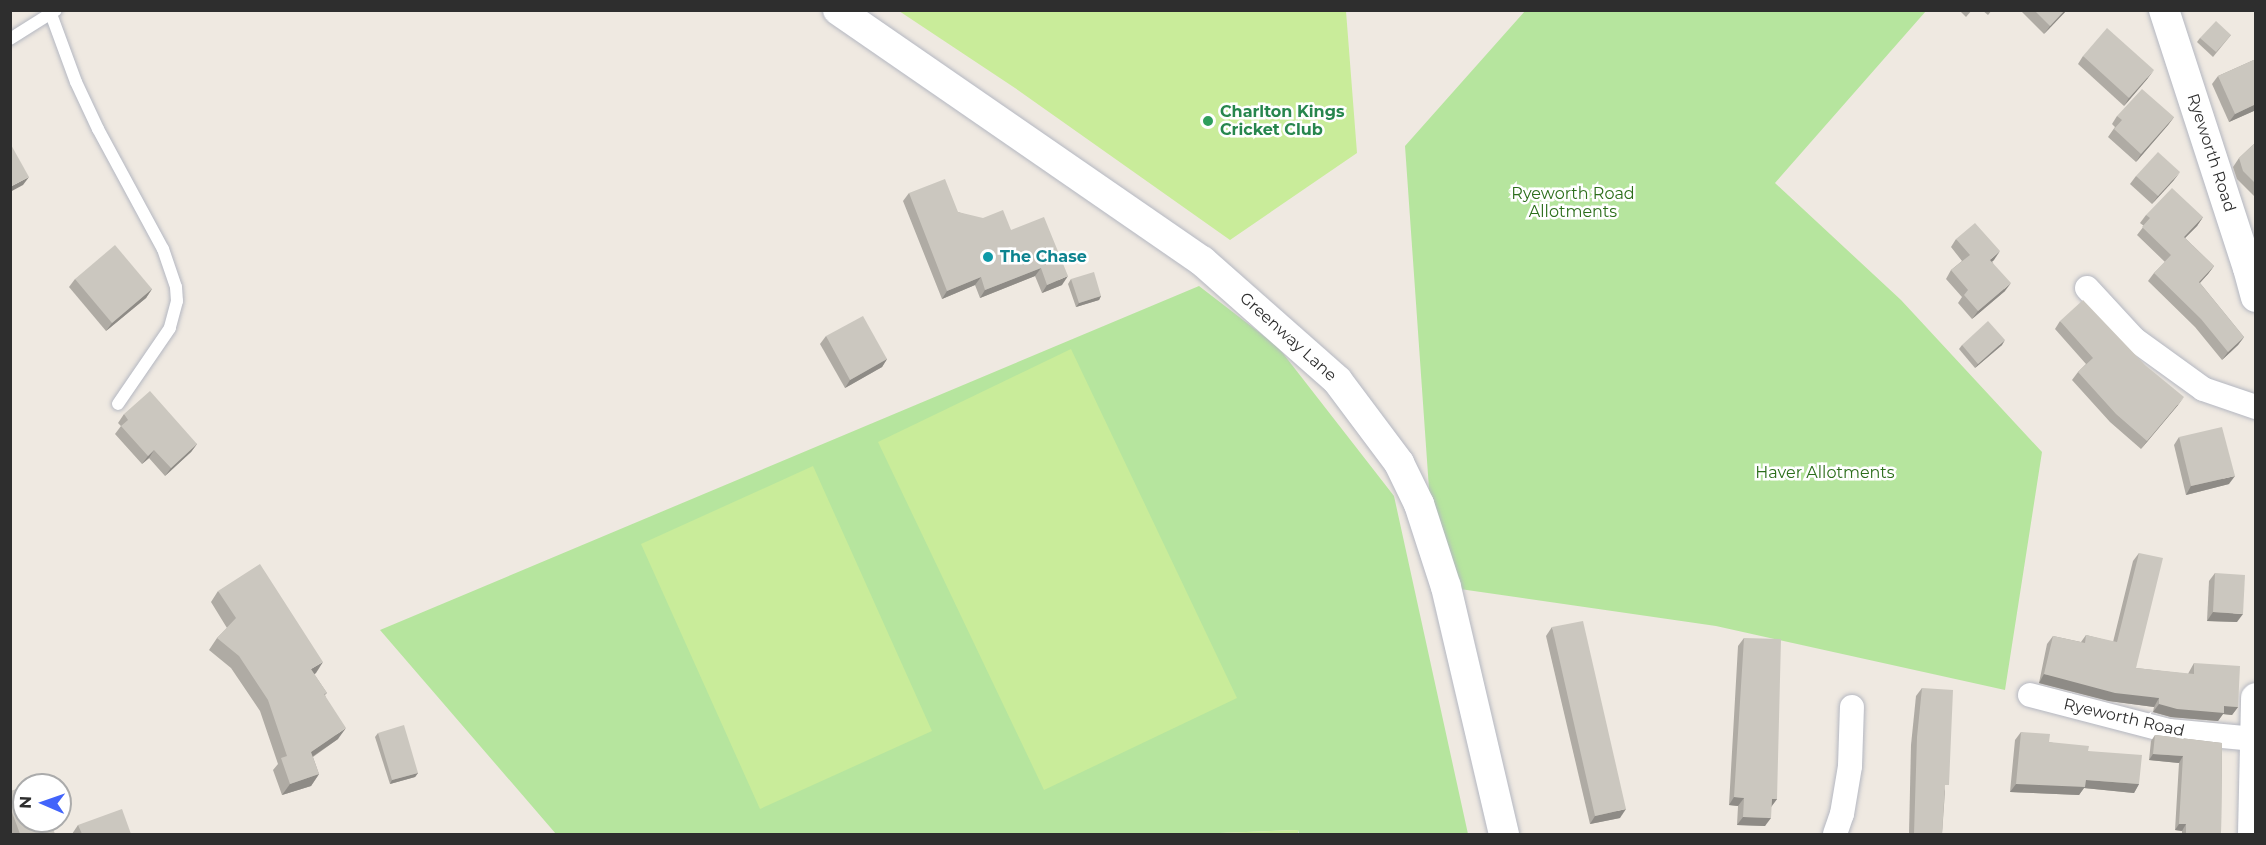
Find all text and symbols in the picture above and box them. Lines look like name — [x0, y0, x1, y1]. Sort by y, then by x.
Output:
street label: Ryeworth Road — [2183, 91, 2239, 215]
place label: Charlton Kings Cricket Club — [1220, 102, 1344, 140]
marker: Charlton Kings Cricket Club — [1201, 114, 1215, 128]
park label: Ryeworth Road Allotments — [1511, 184, 1635, 222]
place label: The Chase — [1000, 247, 1087, 267]
marker: The Chase — [981, 250, 995, 264]
street label: Greenway Lane — [1236, 288, 1340, 386]
park label: Haver Allotments — [1755, 463, 1895, 483]
street label: Ryeworth Road — [2062, 695, 2186, 741]
north arrow — [12, 773, 72, 833]
text: N — [16, 796, 35, 809]

